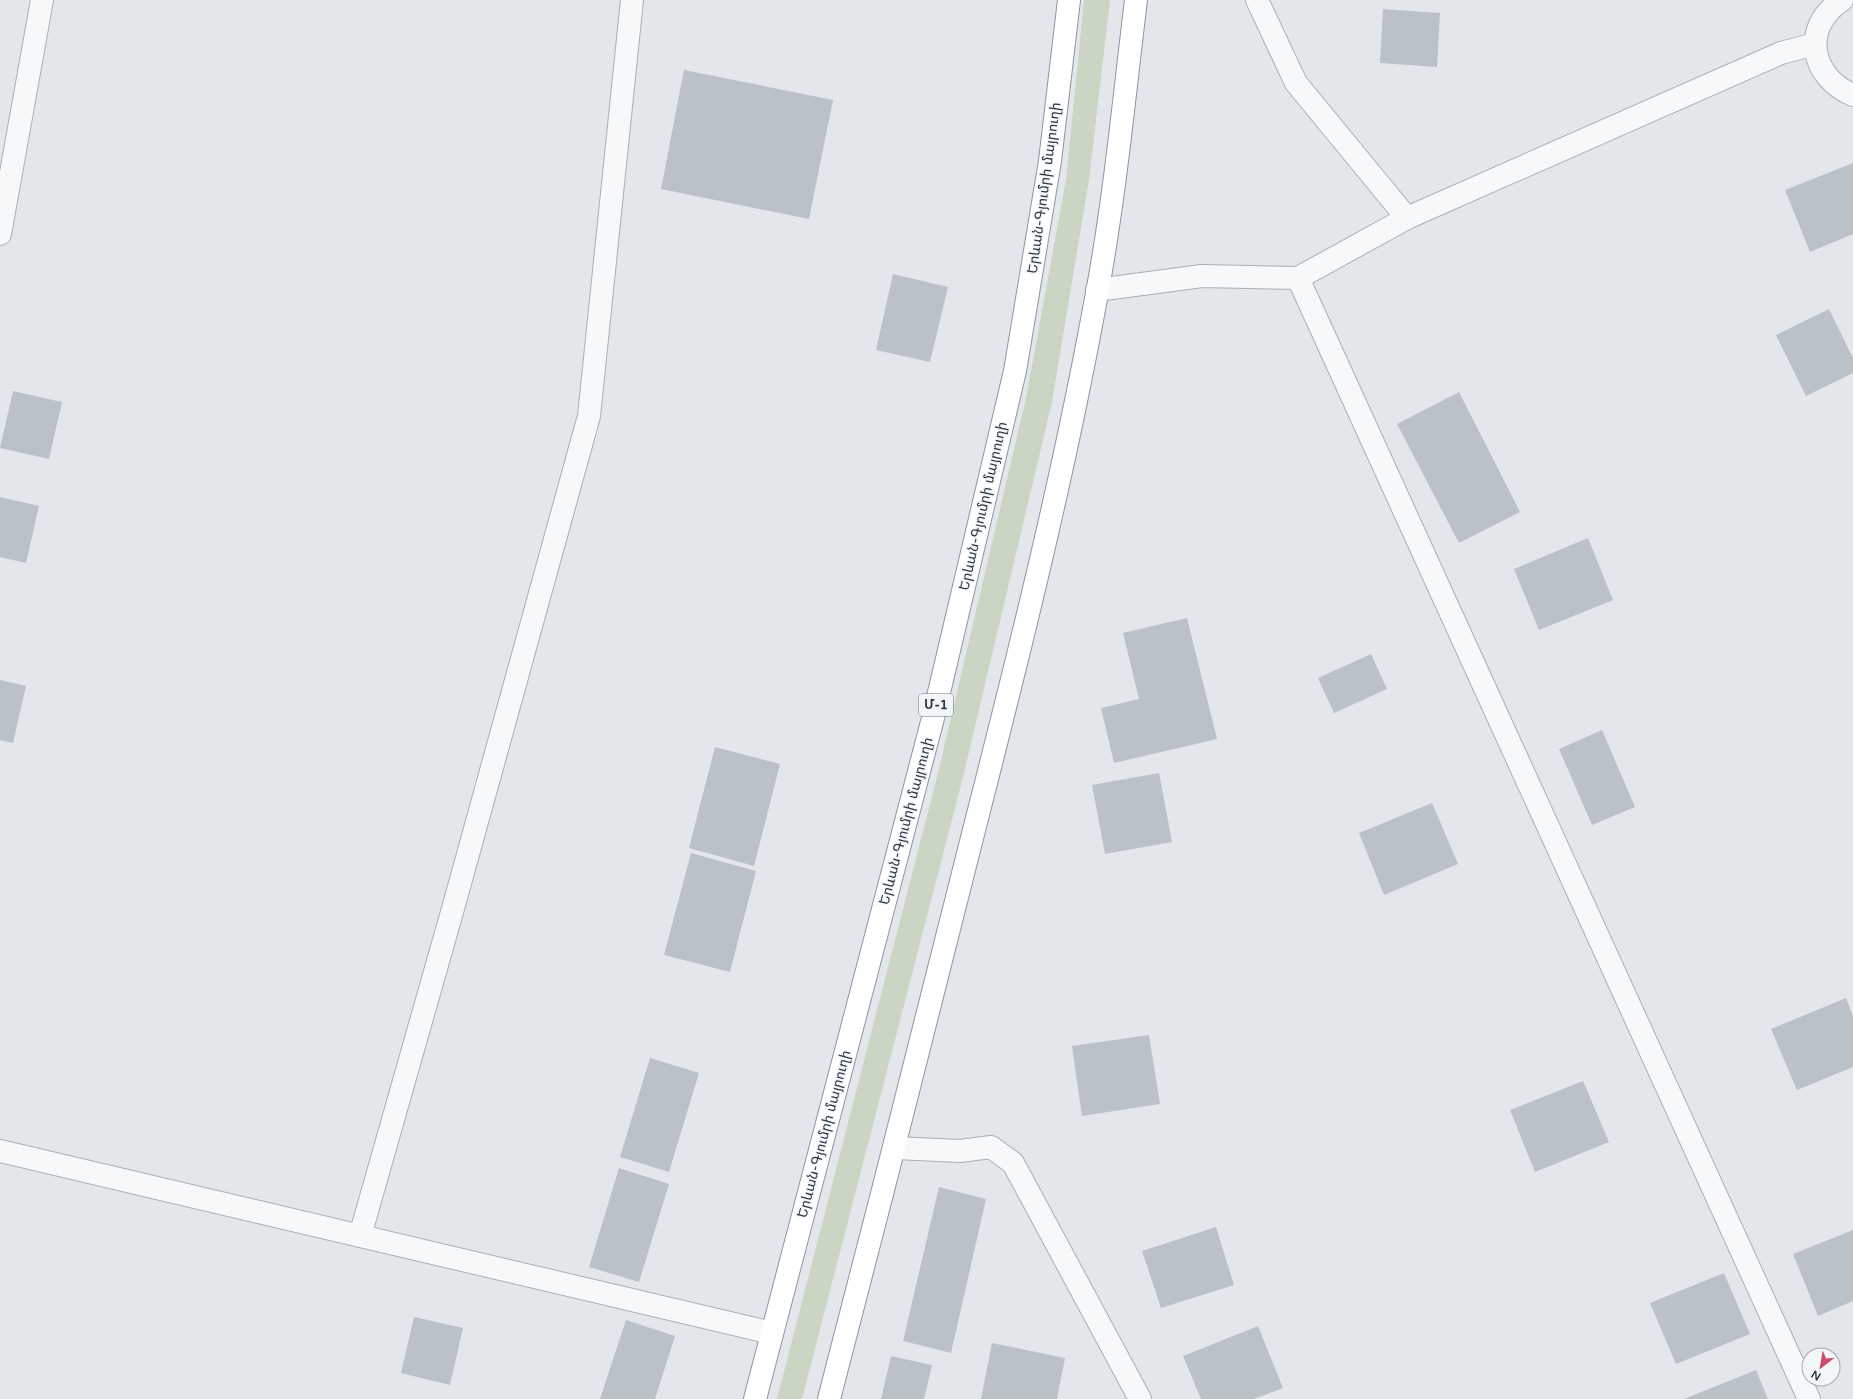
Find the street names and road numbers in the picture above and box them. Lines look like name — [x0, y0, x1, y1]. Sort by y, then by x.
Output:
street label: Երևան-Գյումրի մայրուղի — [1024, 101, 1064, 275]
street label: Երևան-Գյումրի մայրուղի — [955, 420, 1011, 592]
road number: Մ-1 — [919, 694, 953, 716]
street label: Երևան-Գյումրի մայրուղի — [875, 735, 937, 907]
street label: Երևան-Գյումրի մայրուղի — [793, 1048, 855, 1220]

